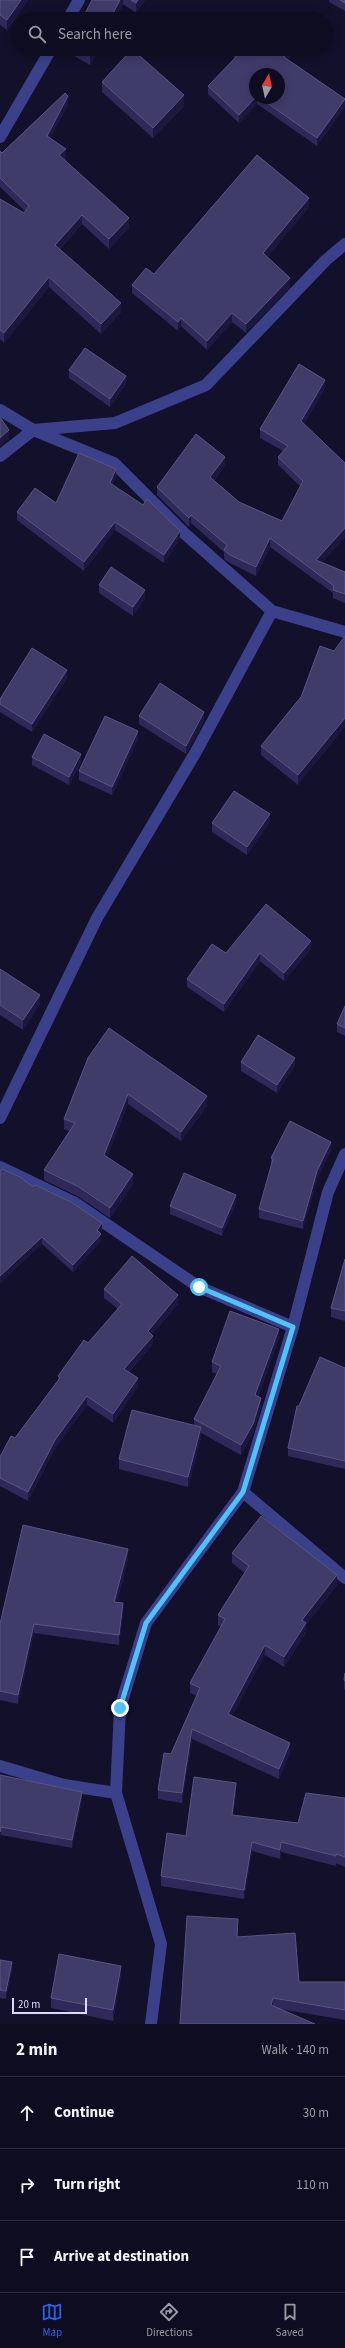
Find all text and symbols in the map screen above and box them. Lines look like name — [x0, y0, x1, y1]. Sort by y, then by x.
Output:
search box — [12, 12, 333, 56]
icon: search — [26, 23, 48, 45]
text: Search here — [58, 24, 132, 45]
north arrow — [249, 68, 285, 104]
route start — [190, 1278, 208, 1296]
route end — [111, 1699, 129, 1717]
scale bar — [12, 1996, 87, 2015]
text: 20 m — [18, 1997, 40, 2012]
text: 2 min — [16, 2038, 57, 2062]
text: Walk · 140 m — [261, 2041, 329, 2059]
icon: ahead — [16, 2102, 38, 2124]
text: Continue — [54, 2102, 114, 2123]
text: 30 m — [303, 2104, 329, 2122]
icon: right — [16, 2174, 38, 2196]
text: Turn right — [54, 2174, 120, 2195]
text: 110 m — [296, 2176, 329, 2194]
icon: arrive — [16, 2246, 38, 2268]
text: Arrive at destination — [54, 2246, 189, 2267]
tab: Map — [41, 2301, 63, 2340]
tab: Directions — [146, 2301, 193, 2340]
tab: Saved — [276, 2301, 304, 2340]

